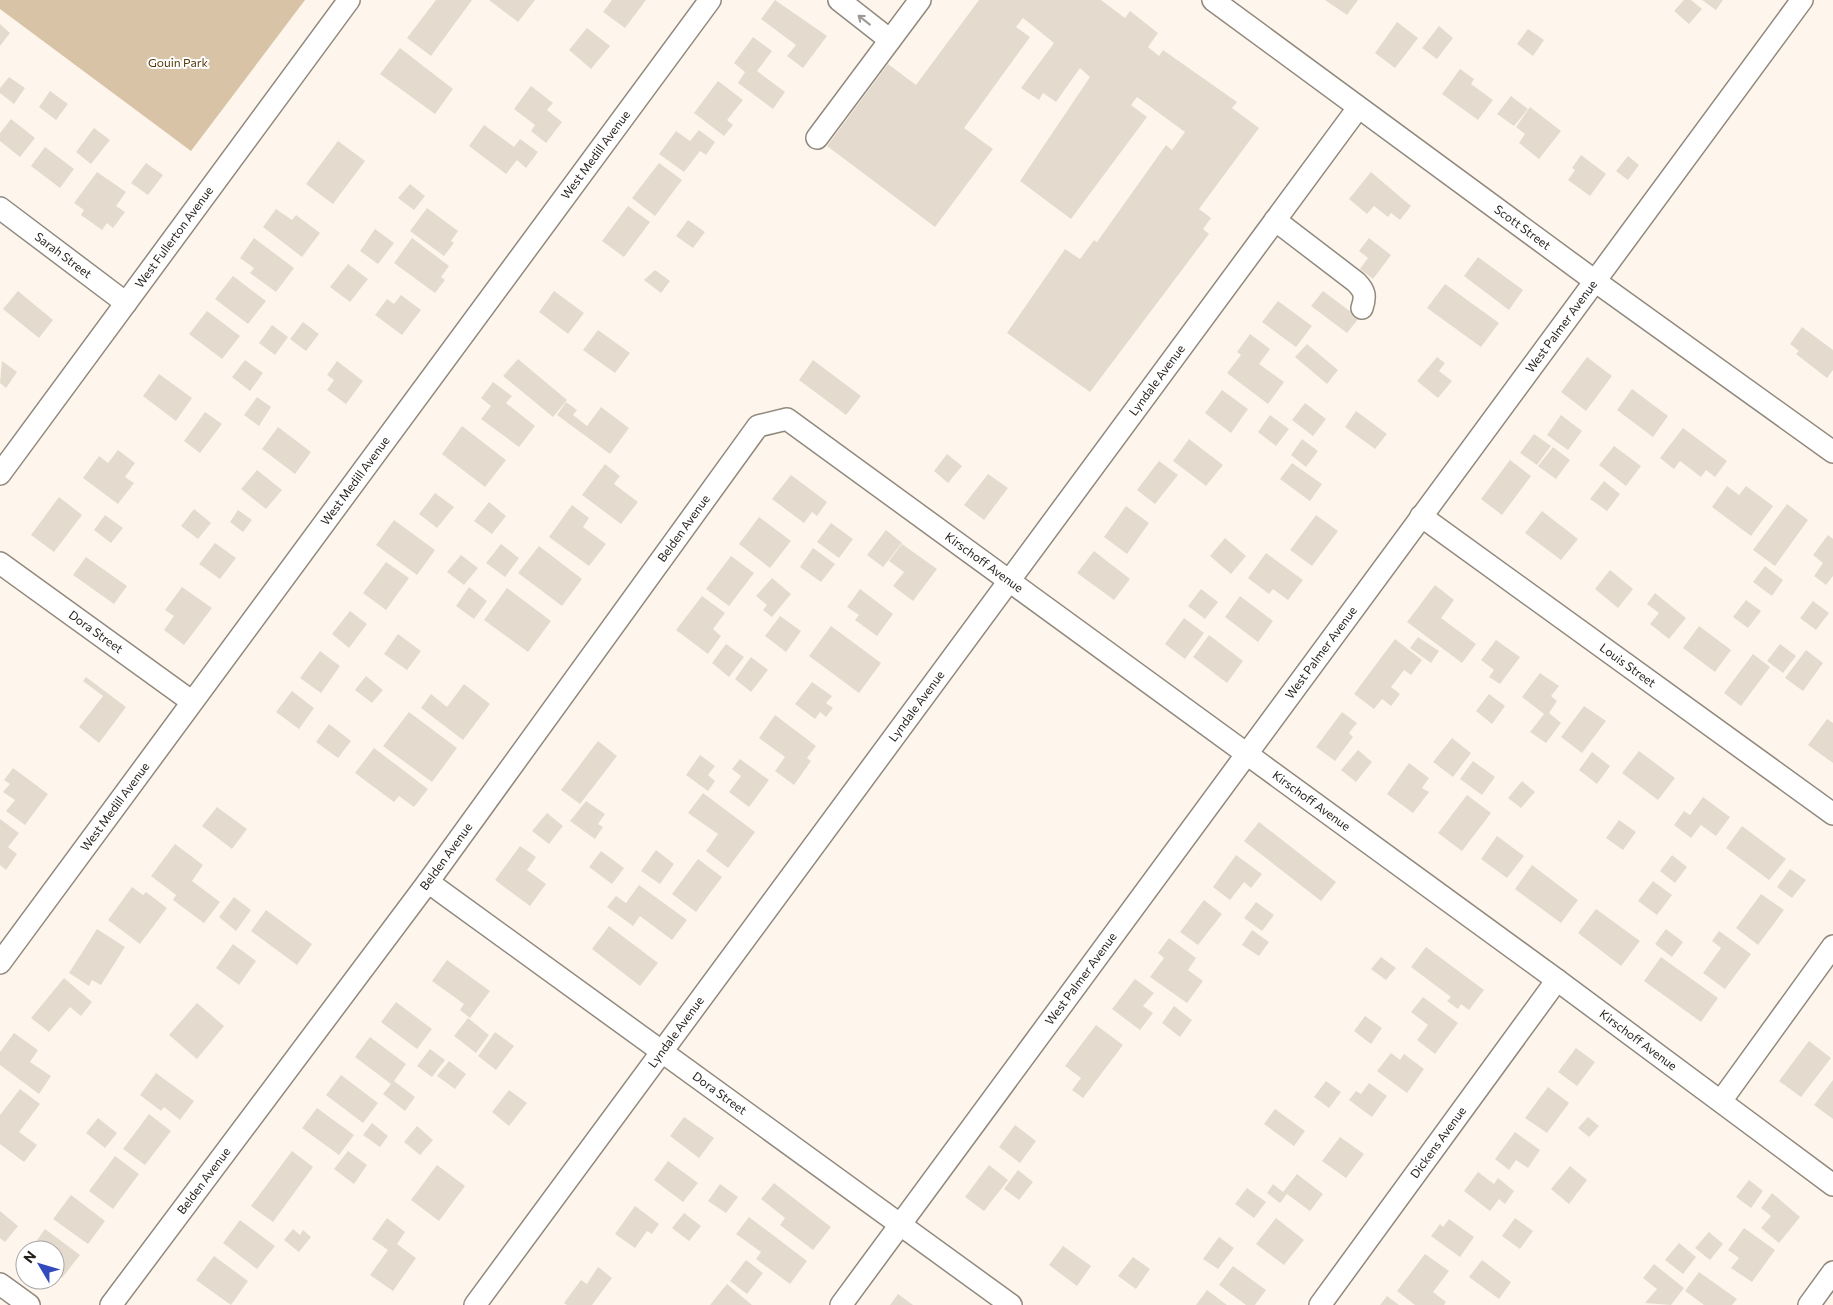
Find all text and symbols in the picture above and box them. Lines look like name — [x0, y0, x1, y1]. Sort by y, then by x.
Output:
one-way arrow — [858, 14, 871, 25]
park label: Gouin Park — [148, 55, 209, 69]
street label: West Medill Avenue — [558, 107, 632, 201]
street label: West Fullerton Avenue — [132, 183, 215, 290]
street label: Scott Street — [1492, 201, 1554, 252]
street label: Sarah Street — [33, 229, 95, 281]
street label: West Palmer Avenue — [1522, 277, 1599, 375]
street label: Lyndale Avenue — [1126, 342, 1187, 418]
street label: West Medill Avenue — [317, 433, 392, 527]
street label: Belden Avenue — [654, 491, 712, 564]
street label: Kirschoff Avenue — [943, 529, 1026, 595]
street label: West Palmer Avenue — [1282, 603, 1359, 701]
street label: Dora Street — [66, 607, 126, 656]
street label: Louis Street — [1598, 640, 1659, 690]
street label: Lyndale Avenue — [885, 667, 947, 744]
street label: West Medill Avenue — [77, 759, 152, 853]
street label: Kirschoff Avenue — [1270, 767, 1353, 833]
street label: Belden Avenue — [417, 820, 475, 892]
street label: West Palmer Avenue — [1042, 929, 1119, 1027]
street label: Lyndale Avenue — [645, 993, 706, 1070]
street label: Kirschoff Avenue — [1597, 1006, 1680, 1073]
street label: Dora Street — [690, 1068, 750, 1117]
street label: Dickens Avenue — [1407, 1103, 1468, 1181]
street label: Belden Avenue — [174, 1144, 233, 1216]
north arrow — [15, 1240, 65, 1290]
text: N — [19, 1247, 39, 1266]

